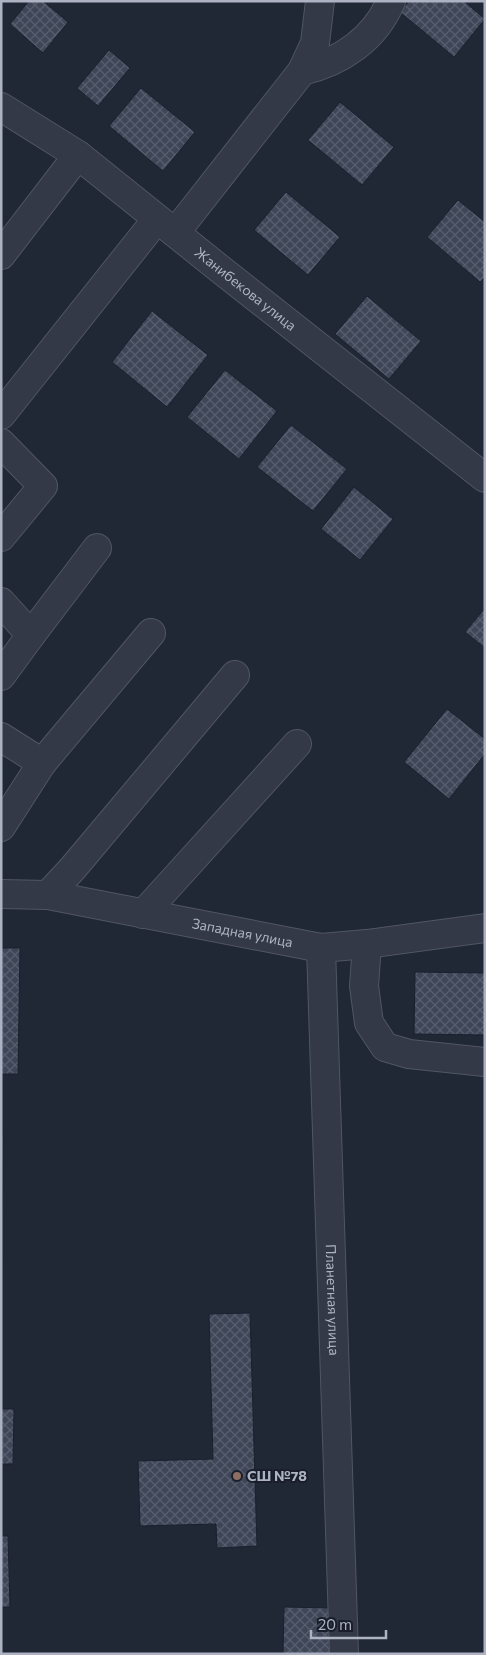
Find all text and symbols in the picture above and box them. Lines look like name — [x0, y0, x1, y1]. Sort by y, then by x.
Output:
street label: Жанибекова улица — [191, 243, 300, 334]
street label: Западная улица — [191, 914, 294, 950]
street label: Планетная улица — [323, 1244, 343, 1356]
place label: СШ №78 — [247, 1467, 307, 1484]
marker: СШ №78 — [231, 1470, 243, 1482]
scale bar — [311, 1608, 386, 1640]
text: 20 m — [318, 1615, 352, 1633]

